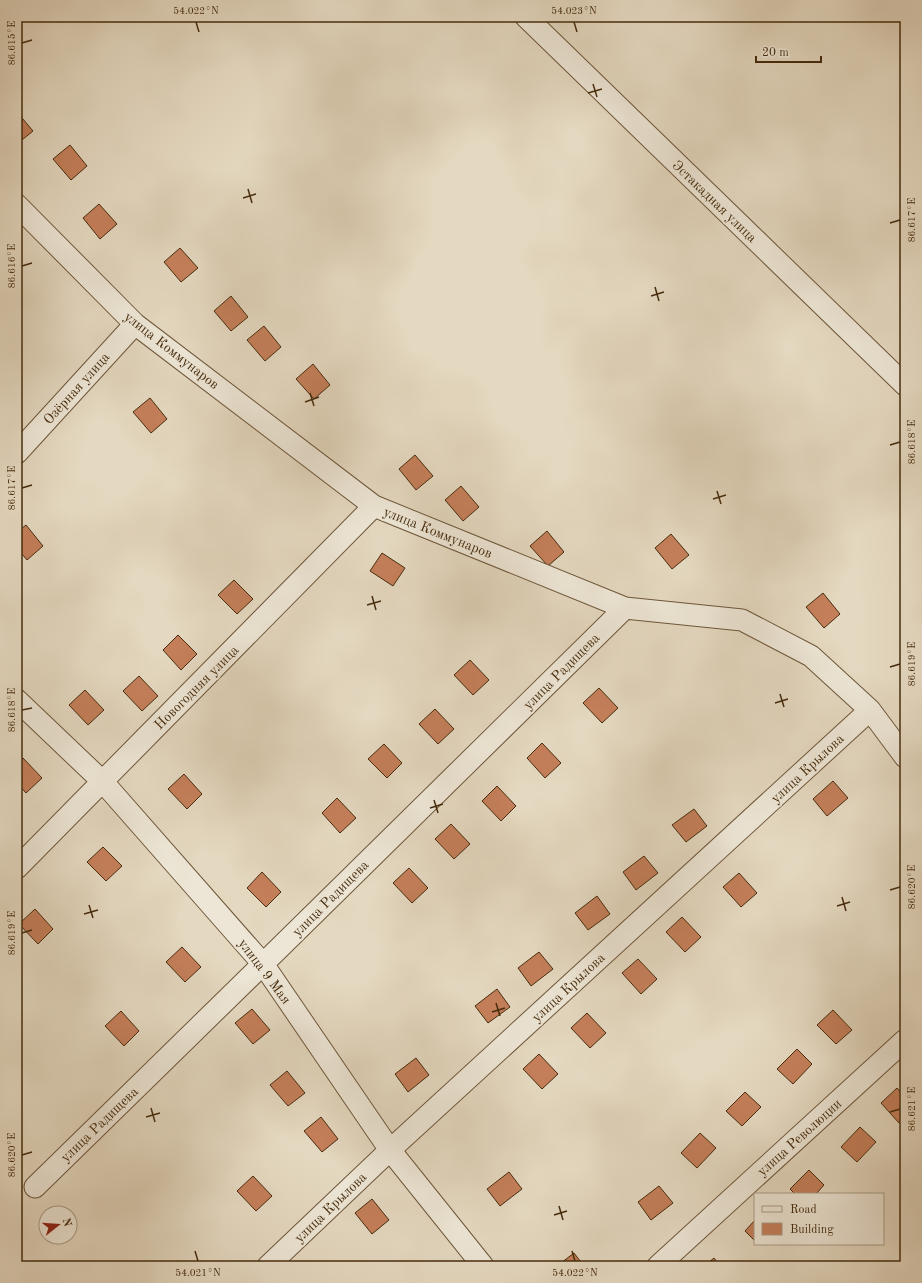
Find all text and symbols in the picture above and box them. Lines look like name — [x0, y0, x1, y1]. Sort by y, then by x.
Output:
text: 54.022°N — [173, 6, 219, 16]
text: 54.023°N — [551, 6, 597, 16]
text: 86.615°E — [7, 21, 17, 65]
scale bar — [756, 38, 821, 64]
text: 20 m — [762, 47, 789, 59]
street label: Эстакадная улица — [670, 158, 759, 245]
text: 86.617°E — [907, 198, 917, 242]
text: 86.616°E — [7, 244, 17, 288]
street label: улица Коммунаров — [121, 310, 222, 392]
street label: Озёрная улица — [41, 350, 113, 427]
text: 86.618°E — [907, 420, 917, 464]
text: 86.617°E — [7, 466, 17, 510]
street label: улица Коммунаров — [381, 505, 494, 561]
street label: улица Радищева — [521, 631, 603, 712]
text: 86.619°E — [907, 642, 917, 686]
street label: Новогодняя улица — [152, 643, 241, 732]
text: 86.618°E — [7, 688, 17, 732]
street label: улица Крылова — [769, 731, 847, 806]
street label: улица Радищева — [290, 858, 372, 939]
text: 86.620°E — [907, 865, 917, 909]
text: 86.619°E — [7, 911, 17, 955]
street label: улица 9 Мая — [235, 936, 293, 1007]
street label: улица Крылова — [530, 950, 608, 1025]
street label: улица Радищева — [58, 1084, 141, 1165]
text: 86.621°E — [907, 1087, 917, 1131]
street label: улица Революции — [755, 1097, 844, 1179]
text: 86.620°E — [7, 1133, 17, 1177]
street label: улица Крылова — [292, 1170, 369, 1245]
legend — [754, 1193, 884, 1245]
text: Road — [790, 1204, 817, 1216]
north arrow — [38, 1205, 78, 1245]
text: N — [60, 1217, 73, 1229]
text: Building — [790, 1224, 834, 1236]
text: 54.021°N — [175, 1268, 221, 1278]
text: 54.022°N — [552, 1268, 598, 1278]

